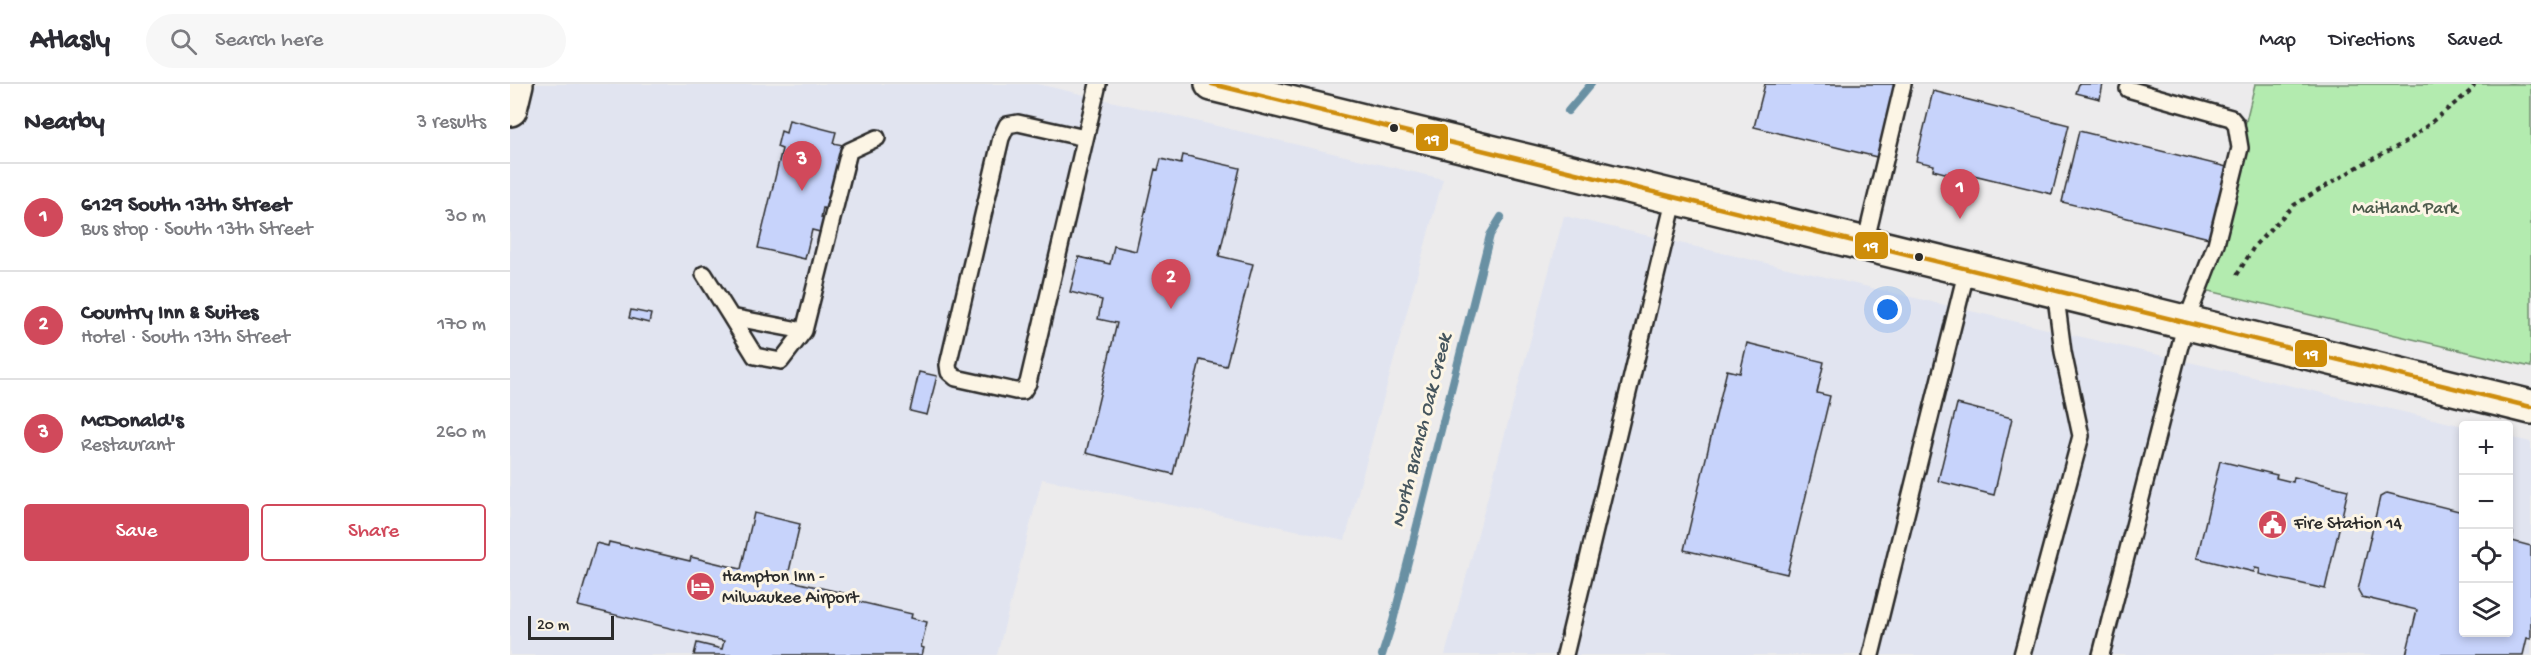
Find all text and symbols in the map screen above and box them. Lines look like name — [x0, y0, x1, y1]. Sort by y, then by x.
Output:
search box — [146, 14, 566, 68]
text: Atlasly — [30, 25, 110, 58]
icon: search — [167, 25, 200, 58]
text: Search here — [215, 28, 323, 54]
text: Map — [2259, 29, 2296, 54]
text: Directions — [2329, 29, 2414, 54]
text: Saved — [2447, 29, 2501, 54]
text: Nearby — [24, 108, 105, 139]
text: 3 results — [417, 112, 486, 135]
unlabelled marker — [1388, 122, 1400, 134]
line badge: 19 — [1415, 123, 1449, 152]
text: 19 — [1424, 132, 1439, 151]
pin: 3 — [782, 141, 822, 191]
pin: 1 — [1940, 170, 1980, 219]
text: 6129 South 13th Street — [81, 193, 291, 219]
park label: Maitland Park — [2352, 199, 2460, 220]
text: 1 — [39, 206, 48, 229]
text: 30 m — [445, 206, 486, 229]
text: Bus stop · South 13th Street — [81, 219, 312, 242]
line badge: 19 — [1854, 231, 1889, 260]
text: 19 — [1863, 239, 1878, 258]
unlabelled marker — [1913, 251, 1925, 263]
pin: 2 — [1152, 260, 1190, 309]
your location — [1873, 295, 1902, 324]
text: Country Inn & Suites — [81, 301, 258, 327]
text: 2 — [39, 314, 48, 337]
text: 170 m — [437, 314, 486, 337]
text: Hotel · South 13th Street — [81, 327, 290, 350]
water label: North Branch Oak Creek — [1388, 330, 1459, 530]
line badge: 19 — [2294, 339, 2328, 368]
text: 19 — [2303, 347, 2318, 366]
text: McDonald's — [81, 409, 184, 435]
map controls — [2459, 421, 2513, 637]
button: + — [2459, 421, 2513, 475]
text: 3 — [38, 422, 49, 445]
text: 260 m — [436, 422, 486, 445]
text: Restaurant — [81, 435, 174, 458]
button: − — [2459, 475, 2513, 529]
button: Save — [24, 504, 249, 561]
button: Share — [261, 504, 486, 561]
public building icon: Fire Station 14 — [2257, 508, 2289, 540]
place label: Fire Station 14 — [2293, 514, 2402, 535]
button: locate — [2459, 529, 2513, 583]
place label: Hampton Inn - Milwaukee Airport — [722, 567, 860, 609]
hotel icon: Hampton Inn - Milwaukee Airport — [685, 571, 717, 603]
button: layers — [2459, 583, 2513, 637]
scale bar — [528, 613, 614, 640]
text: 20 m — [537, 617, 569, 636]

